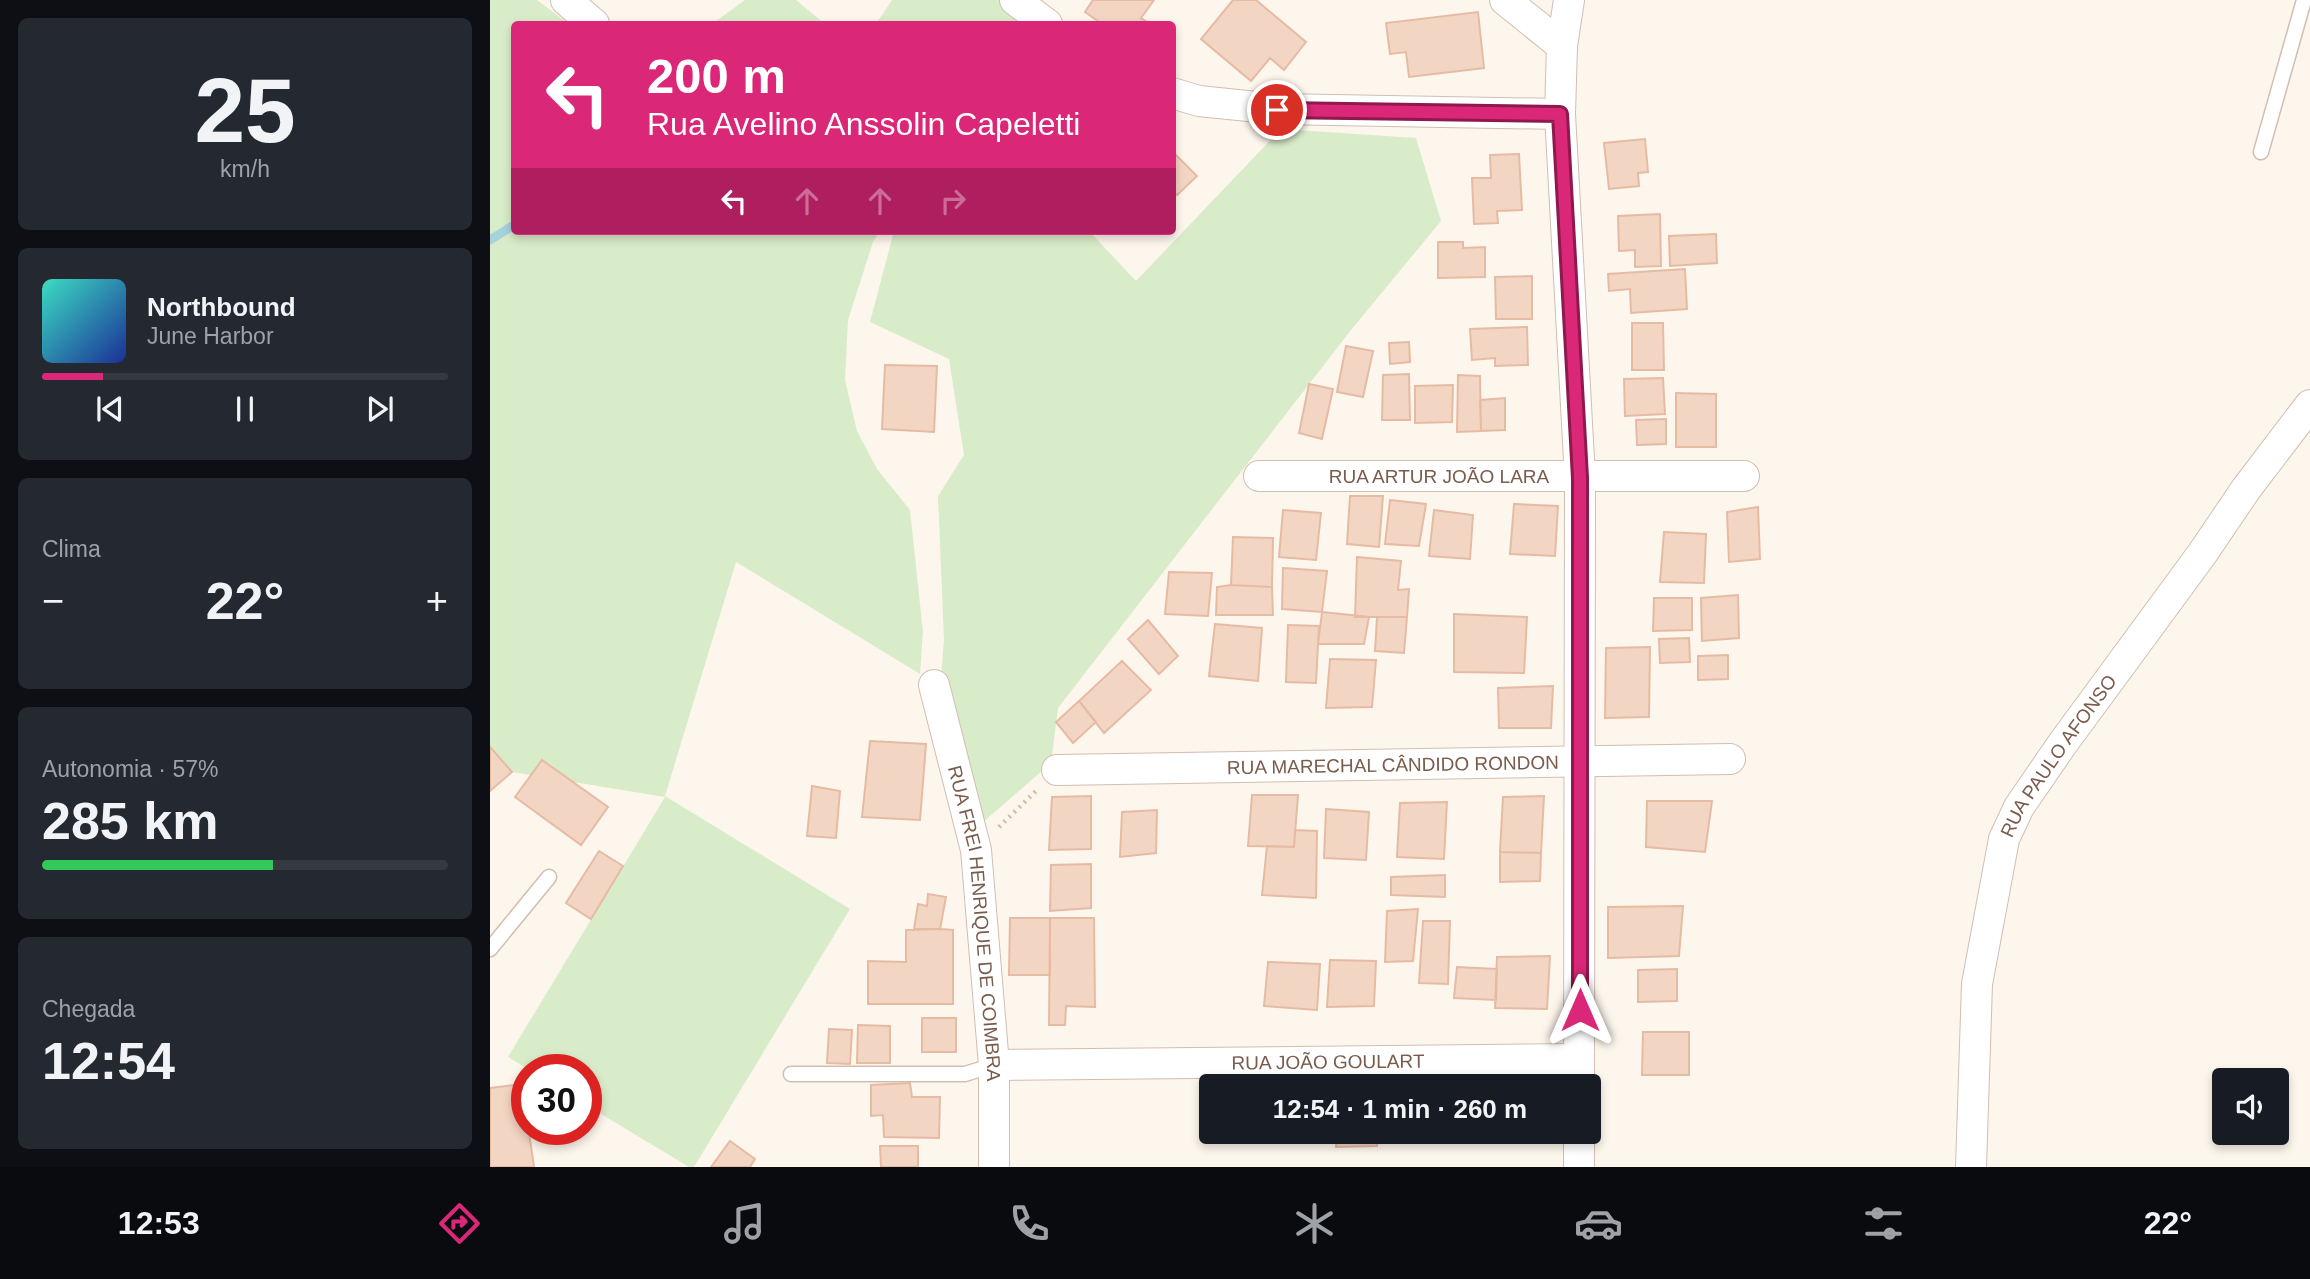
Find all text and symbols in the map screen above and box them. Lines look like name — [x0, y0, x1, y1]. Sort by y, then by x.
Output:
icon: left — [532, 49, 623, 140]
text: 200 m — [647, 49, 786, 103]
text: 25 — [194, 60, 296, 161]
pin — [1247, 80, 1307, 140]
icon: arrive — [1258, 91, 1296, 129]
text: Rua Avelino Anssolin Capeletti — [647, 106, 1080, 142]
text: km/h — [220, 156, 270, 182]
icon: left — [715, 182, 753, 220]
icon: ahead — [788, 182, 826, 220]
icon: ahead — [861, 182, 899, 220]
icon: right — [934, 182, 972, 220]
text: Northbound — [147, 292, 296, 322]
text: June Harbor — [147, 323, 274, 349]
icon: previous — [91, 390, 129, 428]
icon: pause — [226, 390, 264, 428]
icon: next — [361, 390, 399, 428]
street label: RUA ARTUR JOÃO LARA — [1329, 466, 1550, 487]
text: Clima — [42, 536, 101, 562]
text: 22° — [206, 572, 284, 630]
text: − — [42, 580, 64, 622]
text: + — [426, 580, 448, 622]
street label: RUA PAULO AFONSO — [1996, 671, 2121, 841]
street label: RUA MARECHAL CÂNDIDO RONDON — [1227, 752, 1559, 778]
text: Autonomia · 57% — [42, 756, 218, 782]
street label: RUA FREI HENRIQUE DE COIMBRA — [944, 763, 1004, 1082]
text: 285 km — [42, 792, 218, 850]
position arrow — [1543, 973, 1617, 1047]
text: Chegada — [42, 996, 135, 1022]
text: 12:54 — [42, 1032, 175, 1090]
street label: RUA JOÃO GOULART — [1231, 1051, 1425, 1074]
speed limit sign: 30 — [511, 1054, 602, 1145]
map controls — [2212, 1068, 2289, 1145]
button: sound — [2212, 1068, 2289, 1145]
text: 12:54 · 1 min · 260 m — [1273, 1094, 1527, 1124]
icon: directions — [435, 1199, 484, 1248]
icon: music — [720, 1199, 769, 1248]
icon: phone — [1005, 1199, 1054, 1248]
icon: climate — [1290, 1199, 1339, 1248]
icon: car — [1574, 1199, 1623, 1248]
icon: filters — [1859, 1199, 1908, 1248]
text: 12:53 — [118, 1205, 200, 1241]
text: 22° — [2144, 1205, 2192, 1241]

